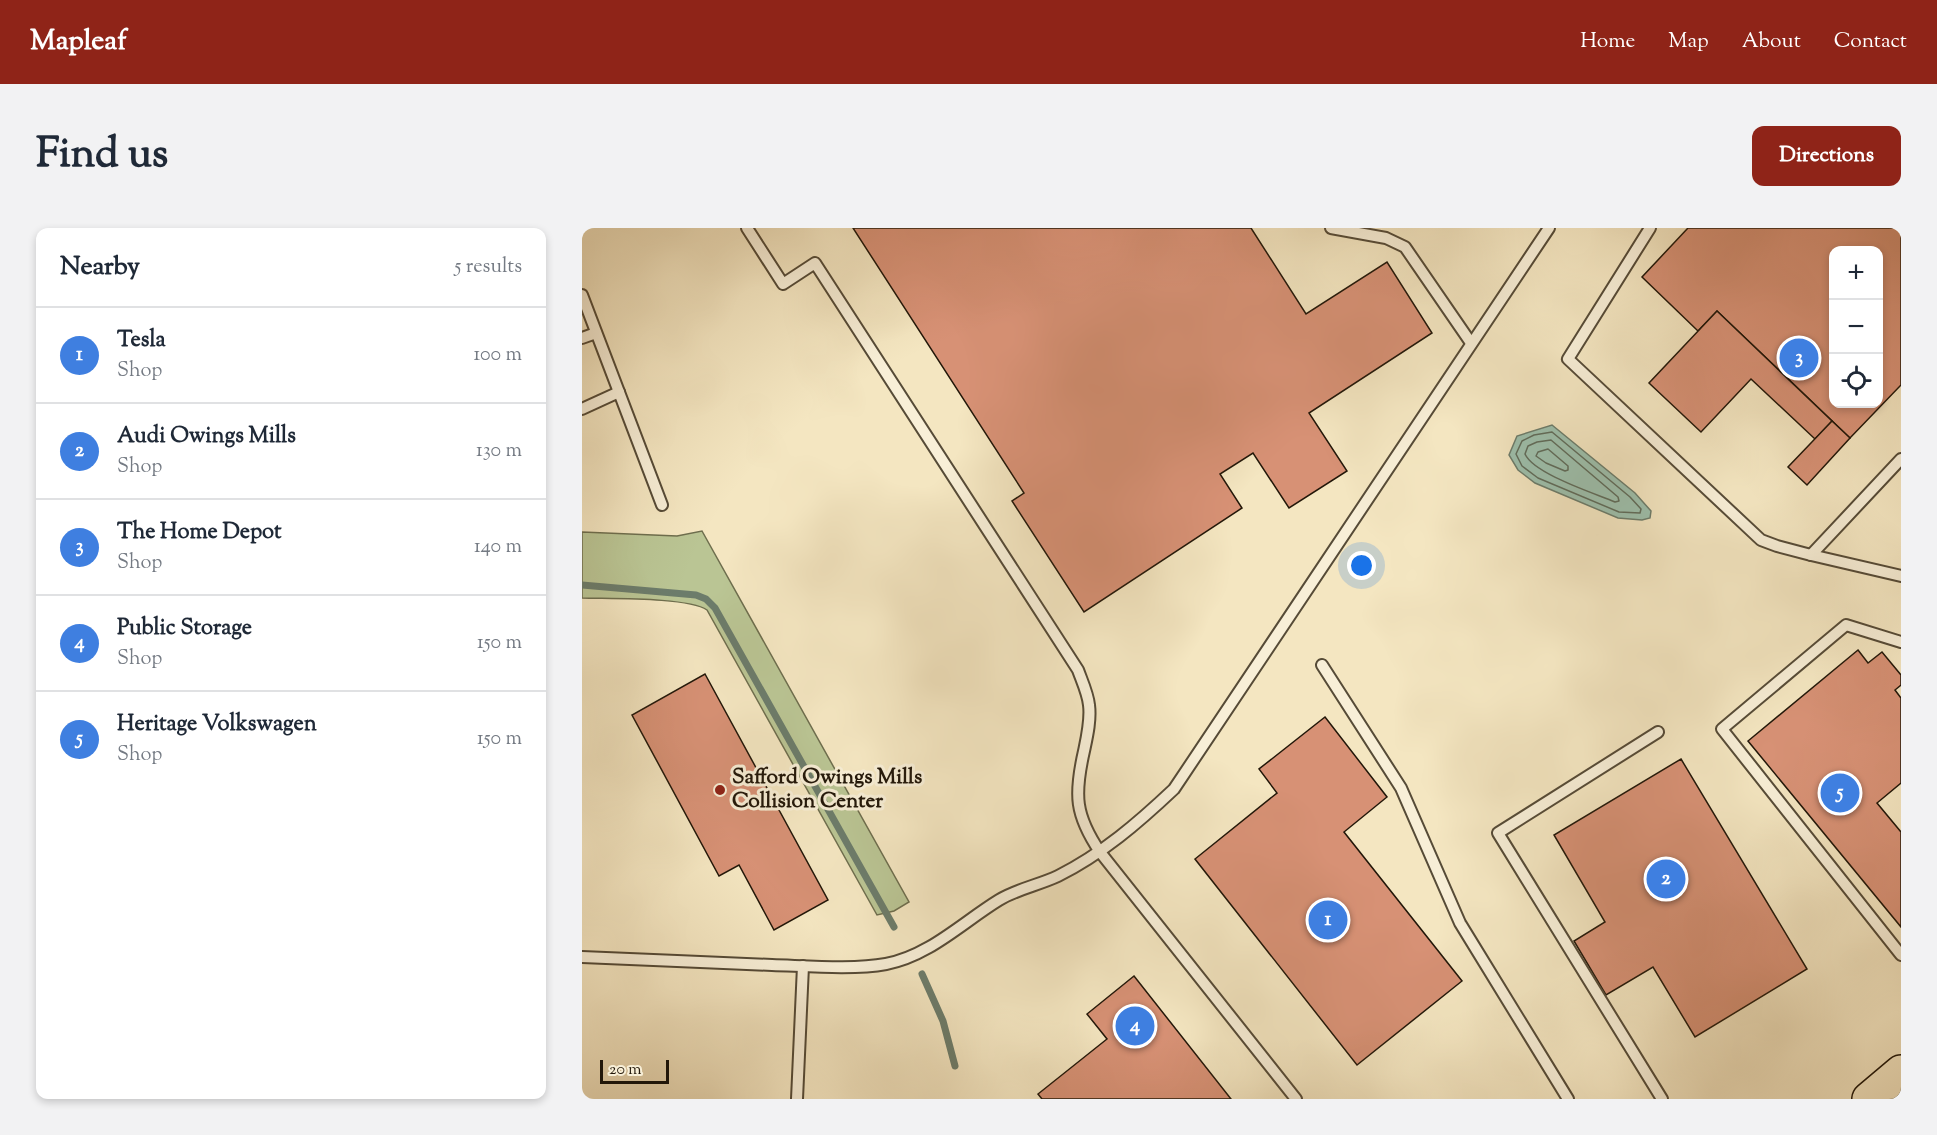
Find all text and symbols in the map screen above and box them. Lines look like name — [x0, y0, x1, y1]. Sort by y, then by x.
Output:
text: Mapleaf — [30, 22, 127, 62]
text: Home — [1580, 27, 1635, 57]
text: Map — [1668, 27, 1709, 57]
text: About — [1742, 27, 1801, 57]
text: Contact — [1834, 27, 1907, 57]
text: Find us — [36, 126, 168, 186]
button: Directions — [1752, 126, 1901, 186]
map controls — [1829, 246, 1883, 408]
button: + — [1829, 246, 1883, 300]
text: Nearby — [60, 249, 140, 286]
text: 5 results — [455, 253, 522, 282]
button: − — [1829, 300, 1883, 354]
text: Tesla — [117, 325, 166, 357]
pin: 3 — [1780, 336, 1818, 380]
text: 1 — [76, 341, 83, 370]
text: 100 m — [473, 341, 522, 370]
button: locate — [1829, 354, 1883, 408]
text: Shop — [117, 357, 162, 386]
text: Audi Owings Mills — [117, 421, 296, 453]
text: 2 — [75, 437, 84, 466]
text: 130 m — [476, 437, 522, 466]
text: Shop — [117, 453, 162, 482]
text: The Home Depot — [117, 517, 282, 549]
text: 3 — [75, 533, 84, 562]
text: 140 m — [474, 533, 522, 562]
text: Shop — [117, 549, 162, 578]
your location — [1347, 551, 1376, 580]
text: Public Storage — [117, 613, 252, 645]
text: 4 — [74, 629, 85, 658]
text: 150 m — [477, 629, 522, 658]
text: Shop — [117, 645, 162, 674]
text: Heritage Volkswagen — [117, 709, 317, 741]
text: 5 — [76, 725, 83, 754]
text: 150 m — [477, 725, 522, 754]
text: Shop — [117, 741, 162, 770]
place label: Safford Owings Mills Collision Center — [732, 763, 922, 817]
pin: 5 — [1820, 770, 1860, 816]
marker: Safford Owings Mills Collision Center — [713, 783, 727, 797]
pin: 2 — [1646, 856, 1686, 902]
pin: 1 — [1308, 898, 1348, 942]
pin: 4 — [1116, 1004, 1154, 1048]
scale bar — [600, 1057, 669, 1084]
text: 20 m — [609, 1059, 642, 1082]

